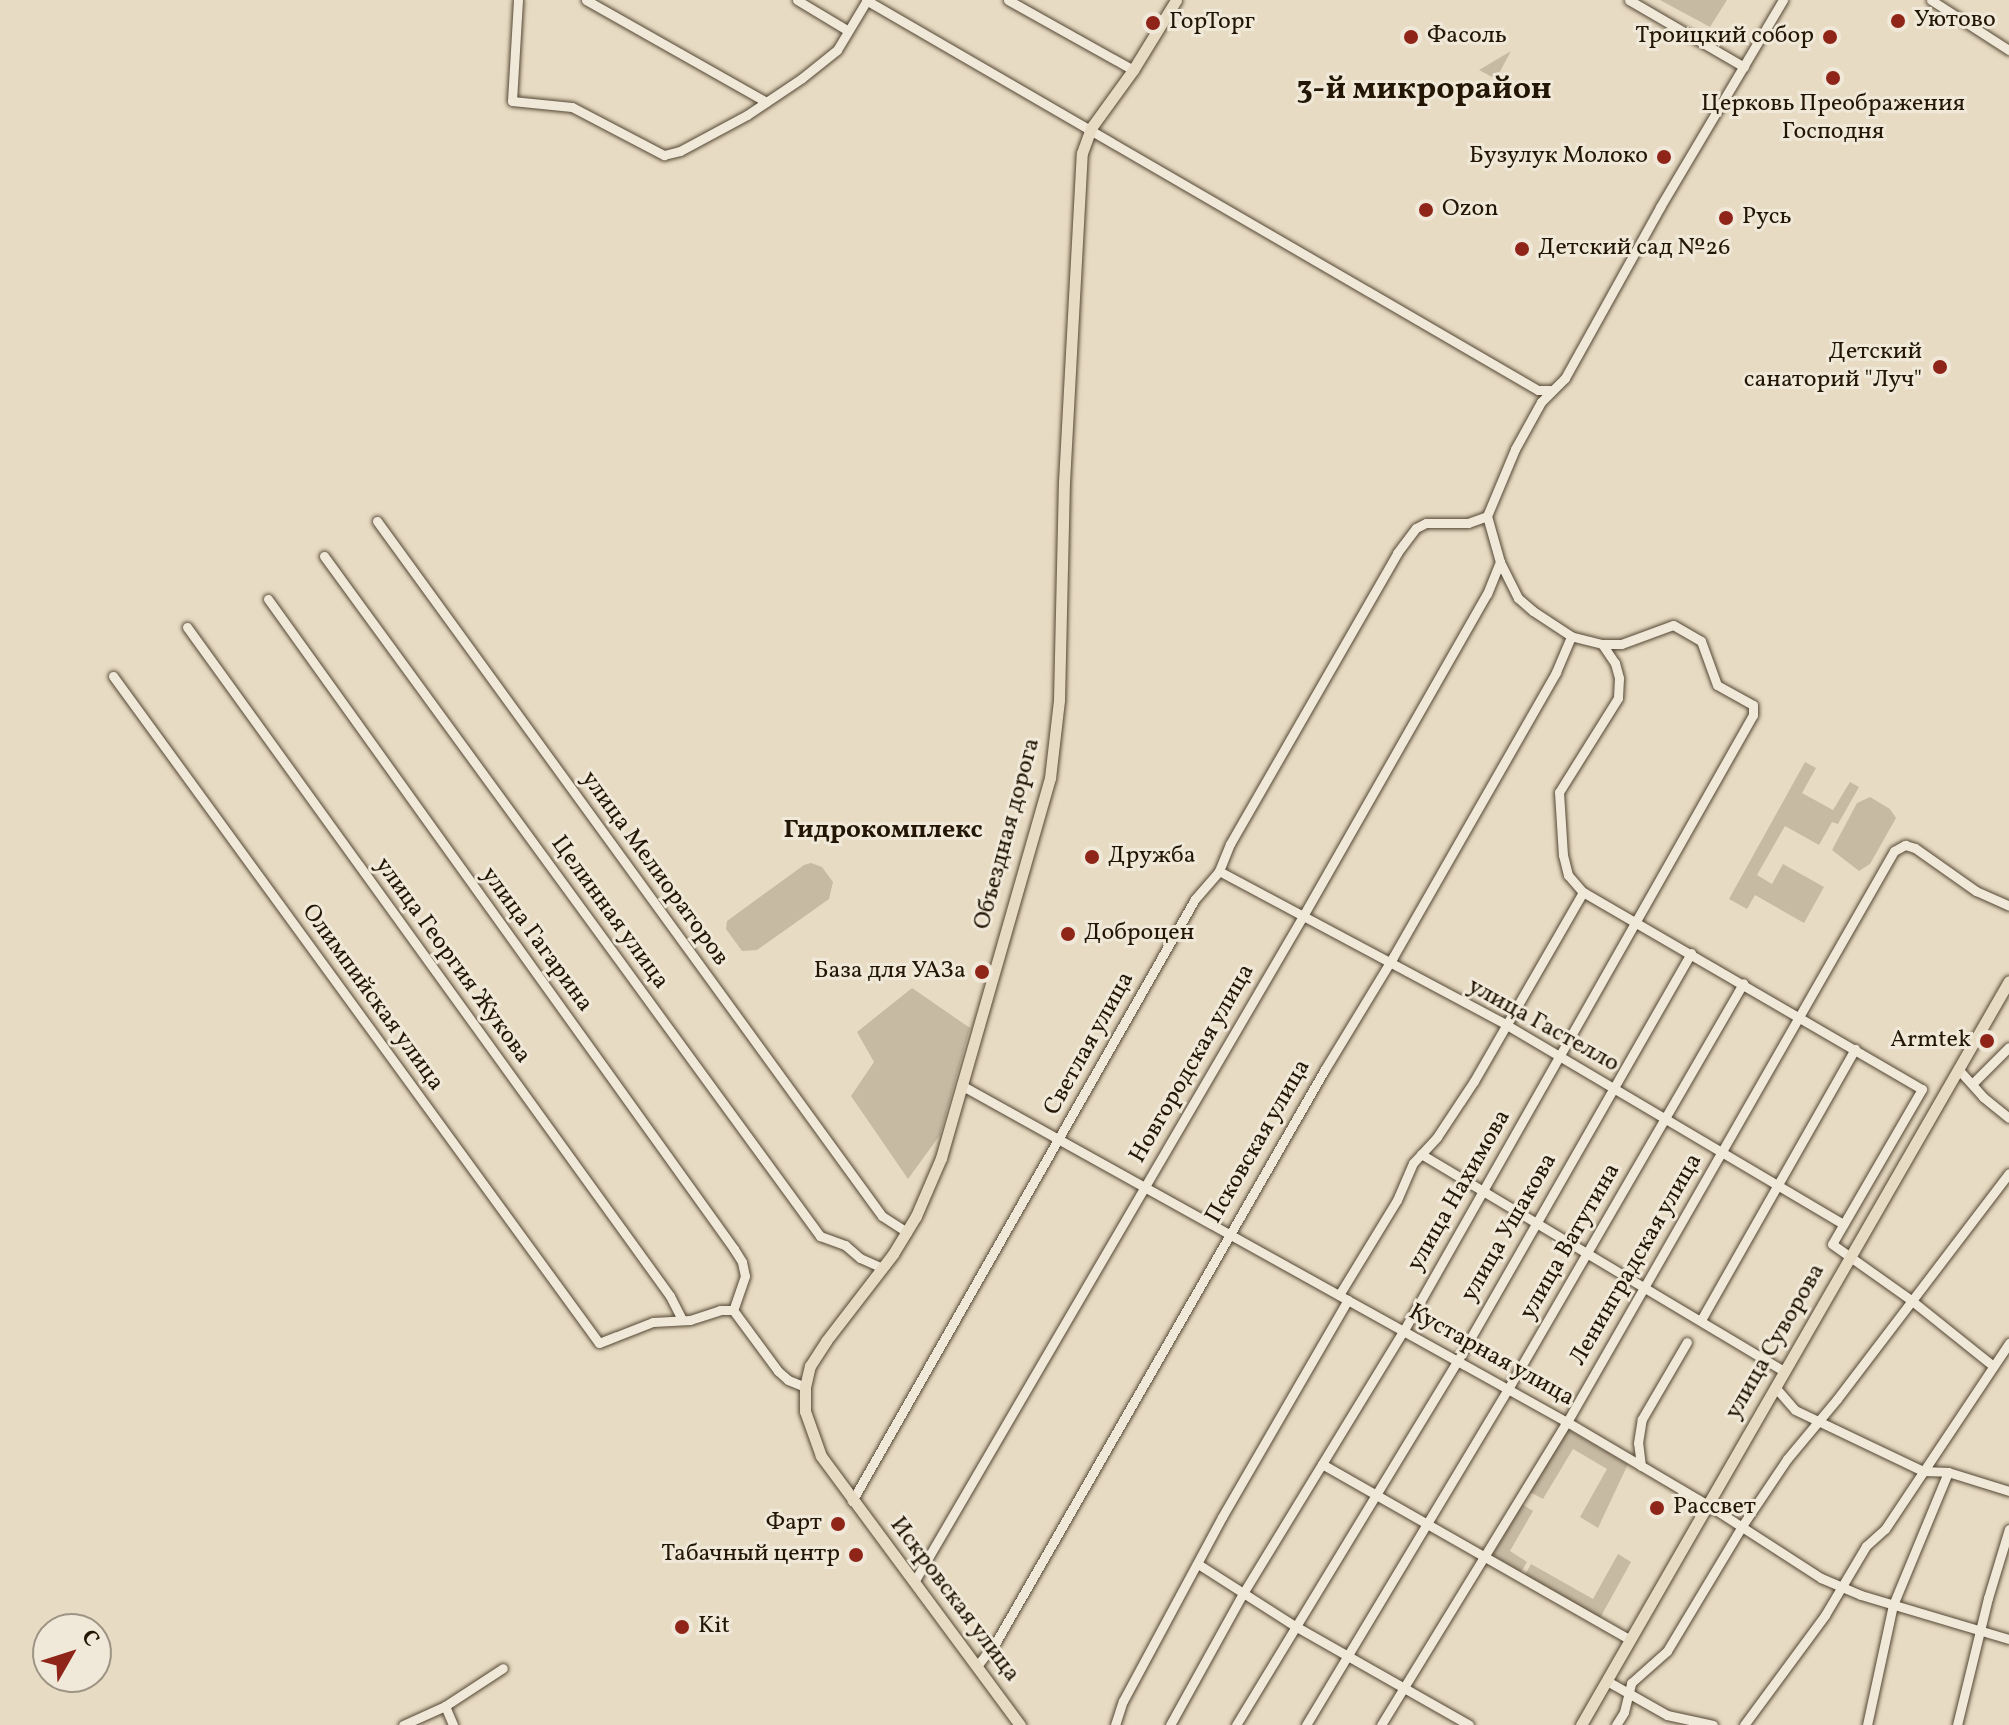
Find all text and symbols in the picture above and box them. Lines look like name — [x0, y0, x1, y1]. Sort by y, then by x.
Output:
place label: Уютово — [1914, 7, 1996, 35]
place label: ГорТорг — [1169, 9, 1255, 37]
marker: Уютово — [1889, 12, 1907, 30]
marker: ГорТорг — [1144, 14, 1162, 32]
place label: Фасоль — [1427, 23, 1507, 51]
place label: Троицкий собор — [1635, 23, 1814, 51]
marker: Фасоль — [1402, 28, 1420, 46]
marker: Троицкий собор — [1821, 28, 1839, 46]
marker: Церковь Преображения Господня — [1824, 69, 1842, 87]
district label: 3-й микрорайон — [1296, 71, 1552, 109]
place label: Церковь Преображения Господня — [1701, 91, 1965, 147]
place label: Бузулук Молоко — [1469, 143, 1648, 171]
marker: Бузулук Молоко — [1655, 148, 1673, 166]
place label: Ozon — [1442, 196, 1499, 224]
marker: Ozon — [1417, 201, 1435, 219]
place label: Русь — [1742, 204, 1792, 232]
marker: Русь — [1717, 209, 1735, 227]
place label: Детский сад №26 — [1538, 235, 1730, 263]
marker: Детский сад №26 — [1513, 240, 1531, 258]
place label: Детский санаторий "Луч" — [1744, 339, 1922, 395]
marker: Детский санаторий "Луч" — [1929, 356, 1951, 378]
street label: Объездная дорога — [969, 735, 1047, 933]
street label: улица Мелиораторов — [574, 766, 734, 972]
district label: Гидрокомплекс — [783, 815, 983, 847]
street label: Целинная улица — [543, 830, 675, 996]
place label: Дружба — [1108, 843, 1196, 871]
marker: Дружба — [1083, 848, 1101, 866]
street label: улица Георгия Жукова — [368, 852, 536, 1070]
street label: улица Гагарина — [474, 862, 598, 1018]
street label: Олимпийская улица — [294, 899, 450, 1097]
place label: Доброцен — [1084, 920, 1194, 948]
marker: Доброцен — [1059, 925, 1077, 943]
place label: База для УАЗа — [814, 958, 966, 986]
street label: Новгородская улица — [1124, 959, 1262, 1169]
marker: База для УАЗа — [973, 963, 991, 981]
street label: Светлая улица — [1039, 967, 1141, 1121]
street label: улица Гастелло — [1462, 972, 1624, 1080]
place label: Armtek — [1890, 1027, 1971, 1055]
marker: Armtek — [1978, 1032, 1996, 1050]
street label: Псковская улица — [1200, 1054, 1318, 1230]
street label: улица Нахимова — [1402, 1105, 1518, 1277]
street label: улица Ушакова — [1456, 1149, 1564, 1307]
street label: Ленинградская улица — [1564, 1149, 1710, 1371]
street label: улица Ватутина — [1515, 1159, 1627, 1325]
street label: улица Суворова — [1720, 1259, 1832, 1425]
street label: Кустарная улица — [1403, 1298, 1579, 1414]
place label: Рассвет — [1673, 1494, 1756, 1522]
marker: Рассвет — [1648, 1499, 1666, 1517]
place label: Фарт — [766, 1510, 822, 1538]
street label: Искровская улица — [882, 1512, 1026, 1688]
marker: Фарт — [829, 1515, 847, 1533]
place label: Табачный центр — [661, 1541, 840, 1569]
marker: Табачный центр — [847, 1546, 865, 1564]
north arrow — [32, 1613, 112, 1693]
place label: Kit — [698, 1613, 730, 1641]
marker: Kit — [673, 1618, 691, 1636]
text: С — [73, 1624, 106, 1654]

